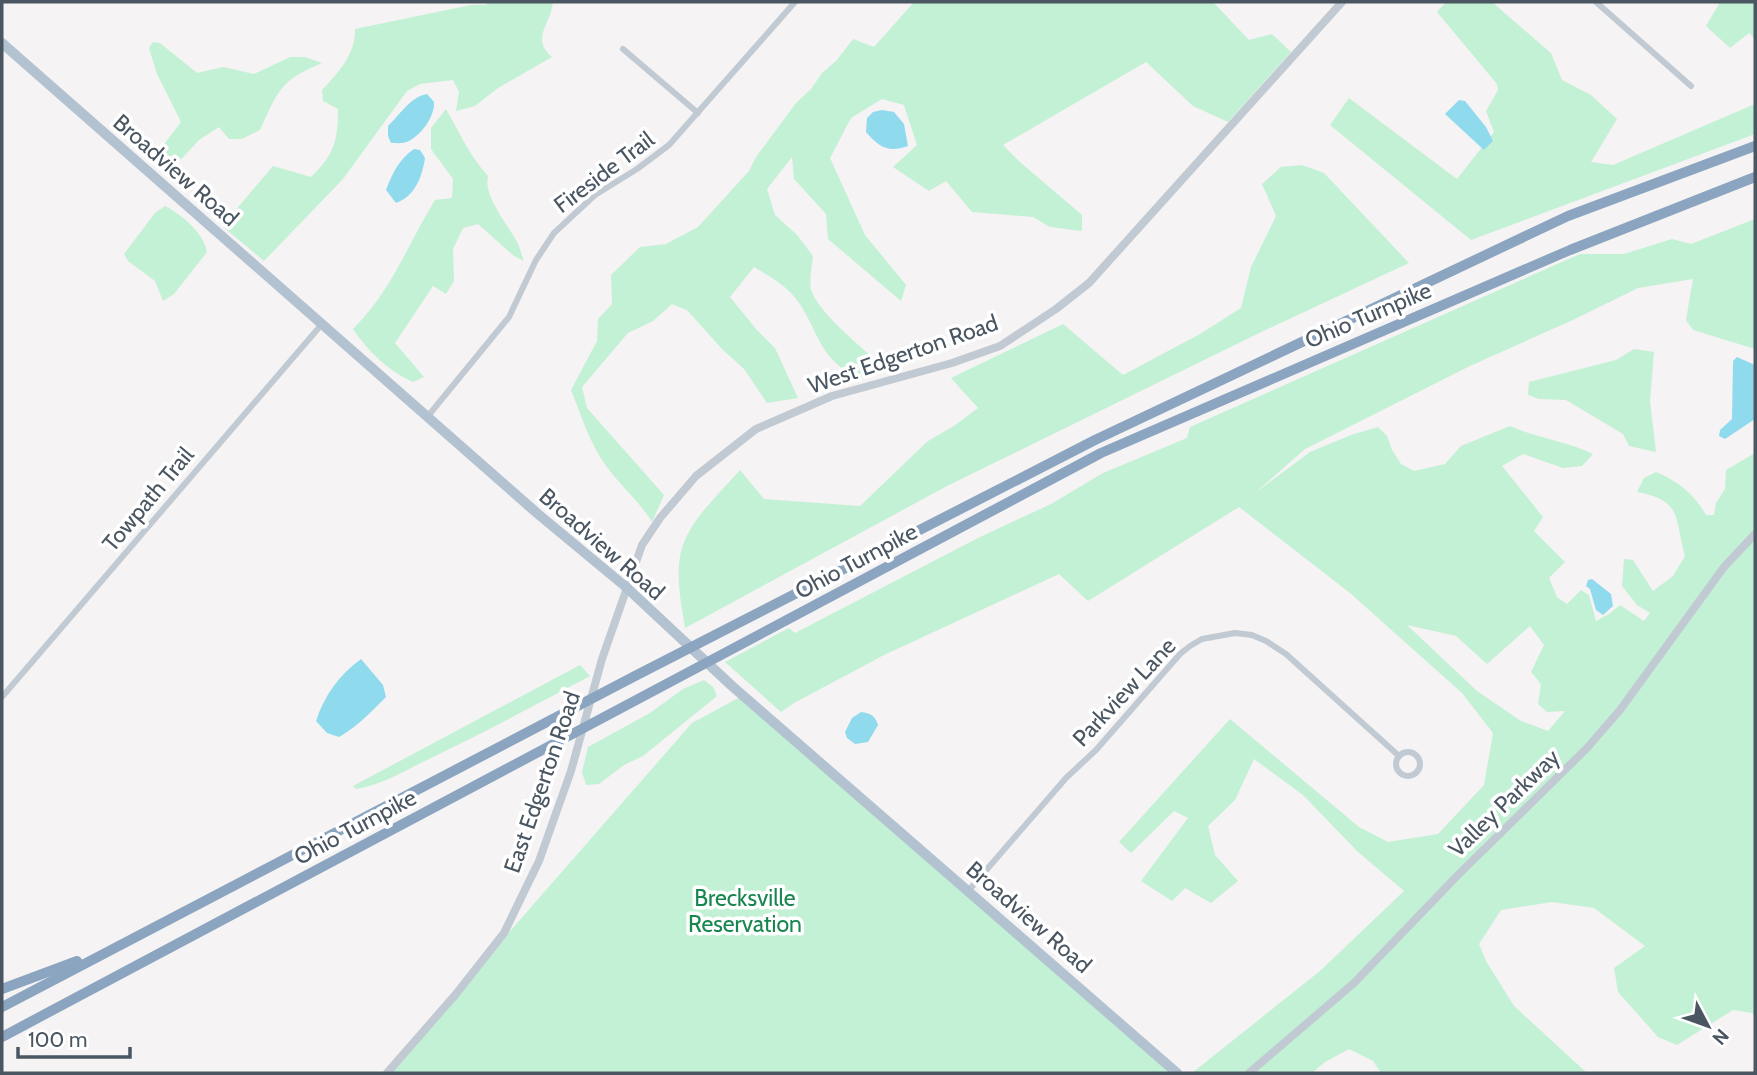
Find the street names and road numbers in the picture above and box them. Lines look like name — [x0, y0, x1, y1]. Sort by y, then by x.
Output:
street label: Broadview Road — [108, 108, 244, 232]
street label: Fireside Trail — [548, 125, 660, 219]
street label: Ohio Turnpike — [1301, 276, 1436, 354]
street label: West Edgerton Road — [804, 308, 1002, 400]
street label: Towpath Trail — [96, 441, 200, 557]
street label: Broadview Road — [534, 482, 670, 606]
street label: Ohio Turnpike — [790, 517, 922, 605]
street label: Parkview Lane — [1067, 632, 1182, 752]
street label: East Edgerton Road — [498, 688, 586, 876]
street label: Valley Parkway — [1443, 743, 1566, 863]
street label: Ohio Turnpike — [289, 783, 421, 871]
street label: Broadview Road — [961, 855, 1097, 979]

